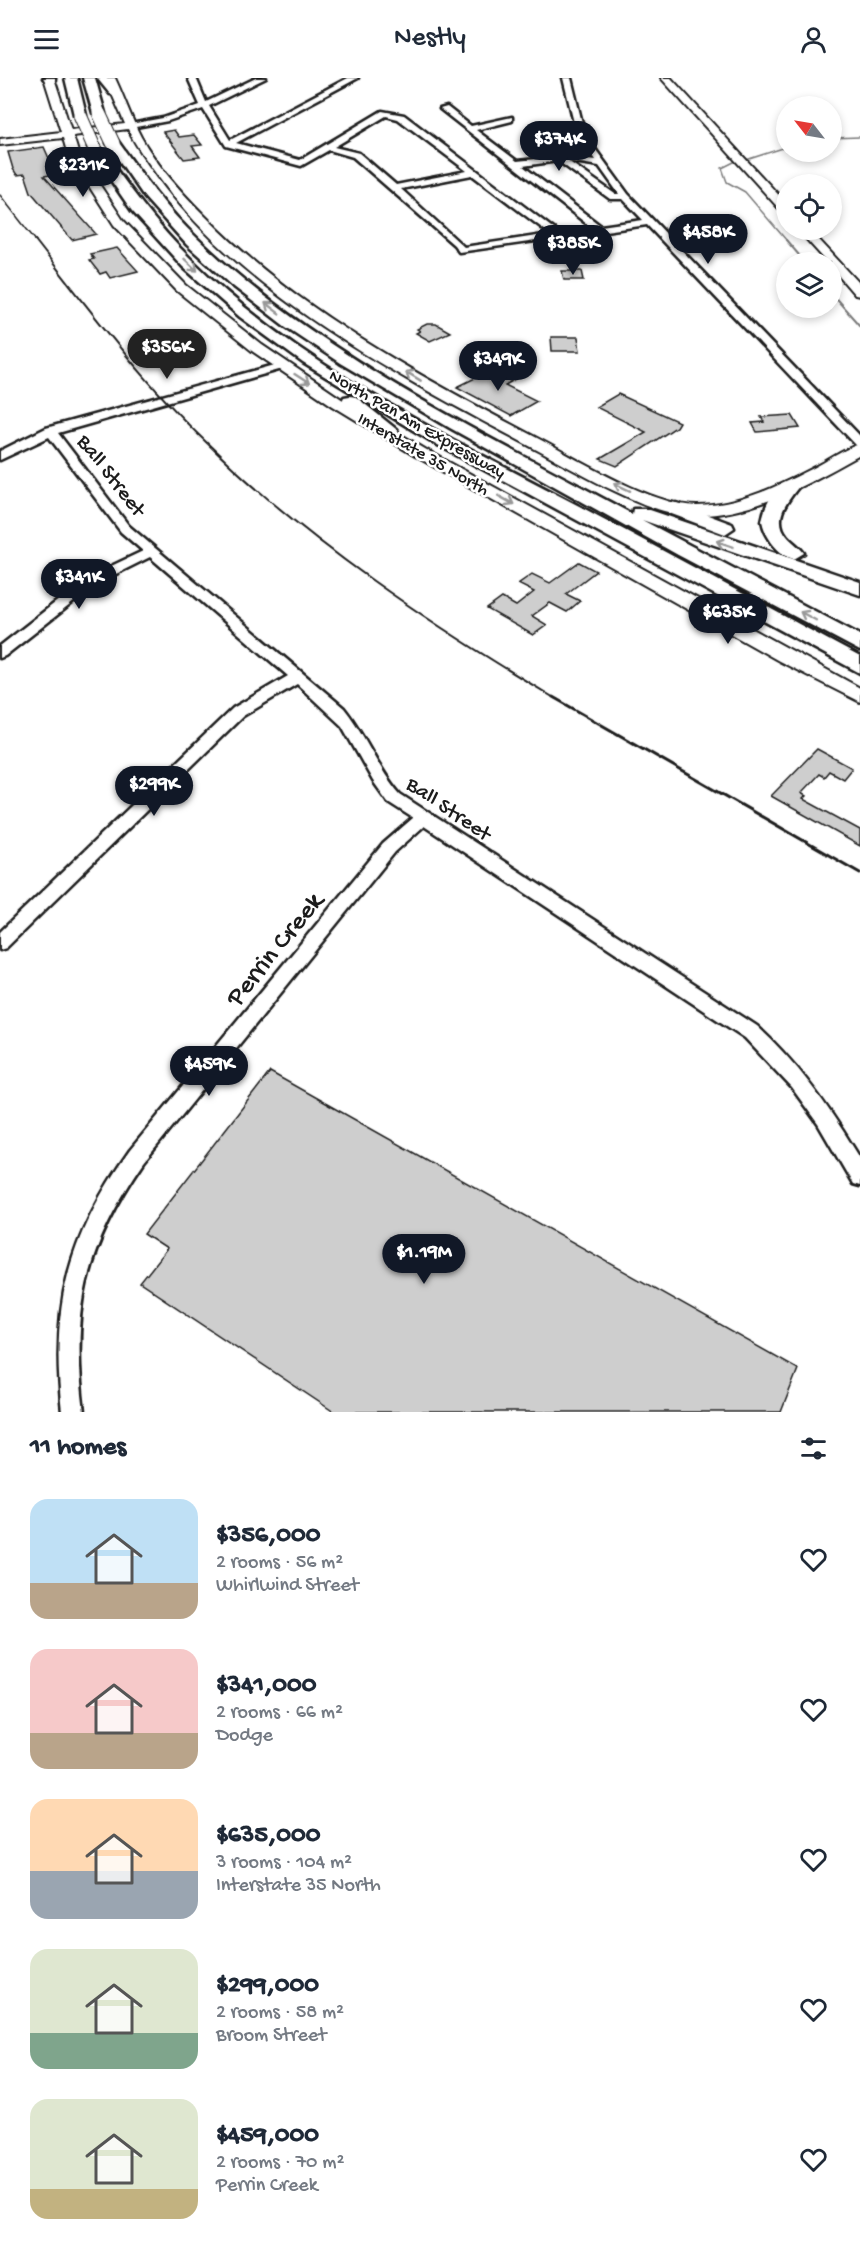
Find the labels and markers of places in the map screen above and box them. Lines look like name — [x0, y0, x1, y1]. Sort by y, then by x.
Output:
pin: $374K — [517, 121, 601, 172]
pin: $231K — [41, 147, 125, 198]
pin: $458K — [666, 214, 750, 265]
pin: $385K — [531, 225, 615, 276]
pin: $356K — [125, 329, 209, 380]
pin: $349K — [456, 341, 540, 392]
pin: $341K — [37, 559, 121, 610]
pin: $635K — [686, 594, 770, 645]
pin: $299K — [112, 766, 196, 817]
pin: $459K — [167, 1046, 251, 1097]
pin: $1.19M — [375, 1234, 473, 1285]

